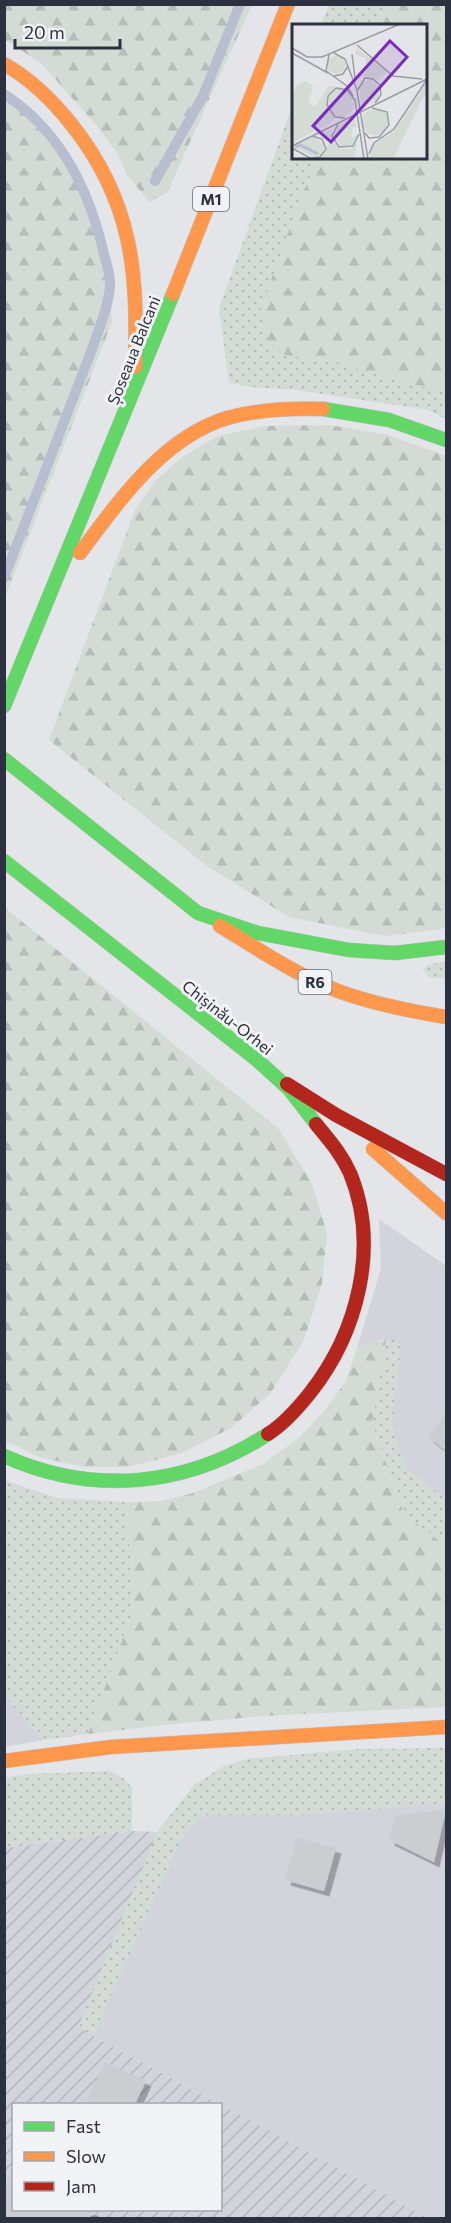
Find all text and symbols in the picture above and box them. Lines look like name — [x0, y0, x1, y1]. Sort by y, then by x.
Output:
scale bar — [15, 12, 120, 50]
text: 20 m — [24, 21, 65, 43]
inset map — [292, 24, 427, 159]
road number: M1 — [193, 187, 229, 211]
street label: Șoseaua Balcani — [103, 293, 165, 408]
road number: R6 — [298, 970, 332, 994]
street label: Chișinău-Orhei — [178, 976, 277, 1060]
legend — [12, 2103, 222, 2211]
text: Fast — [66, 2115, 101, 2137]
text: Slow — [66, 2145, 106, 2167]
text: Jam — [66, 2175, 96, 2197]

